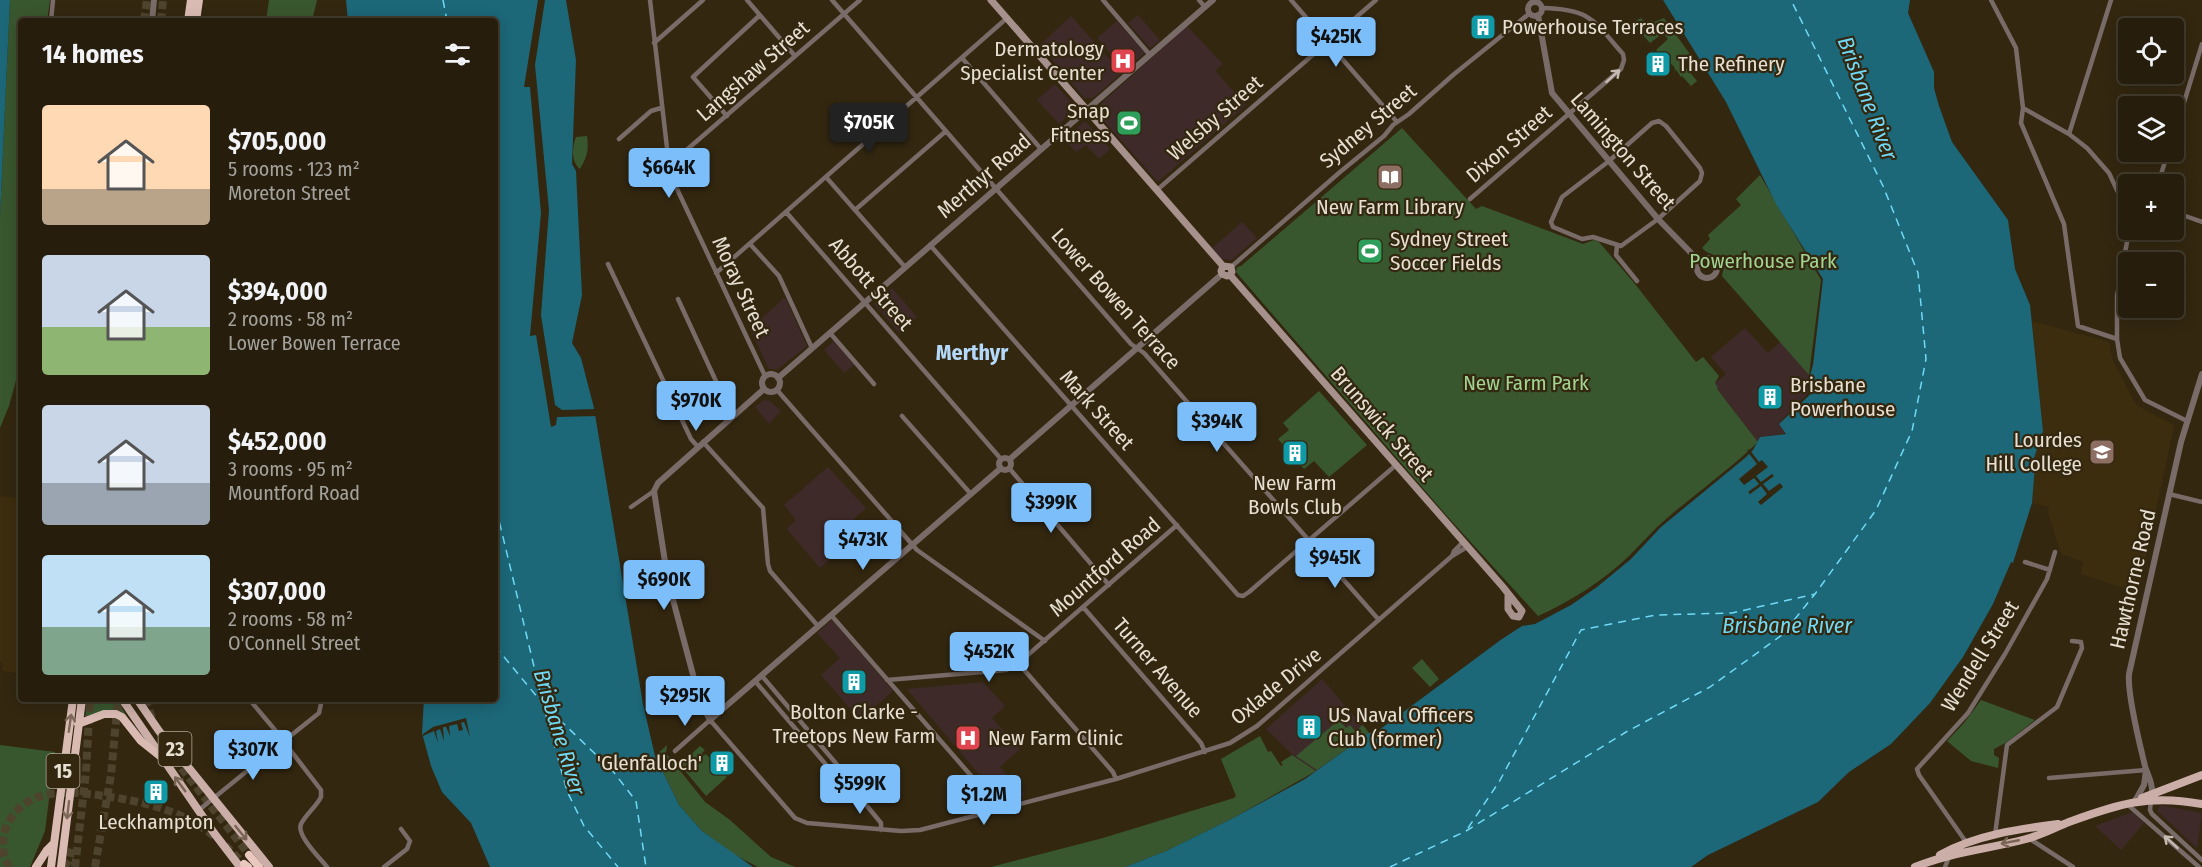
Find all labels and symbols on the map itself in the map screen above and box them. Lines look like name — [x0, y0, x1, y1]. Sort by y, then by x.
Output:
building icon: Powerhouse Terraces — [1468, 12, 1498, 42]
place label: Powerhouse Terraces — [1502, 14, 1683, 40]
street label: Langshaw Street — [691, 15, 815, 127]
pin: $425K — [1294, 17, 1378, 68]
water label: Brisbane River — [1832, 33, 1904, 165]
place label: Dermatology Specialist Center — [960, 36, 1105, 86]
hospital icon: Dermatology Specialist Center — [1108, 46, 1138, 76]
building icon: The Refinery — [1643, 49, 1673, 79]
place label: The Refinery — [1678, 51, 1785, 77]
one-way arrow — [1605, 69, 1620, 83]
street label: Welsby Street — [1162, 70, 1268, 166]
street label: Sydney Street — [1314, 78, 1422, 174]
street label: Lamington Street — [1565, 87, 1681, 215]
place label: Snap Fitness — [1050, 98, 1110, 148]
street label: Dixon Street — [1461, 100, 1557, 188]
pin: $705K — [827, 103, 911, 154]
sports icon: Snap Fitness — [1114, 108, 1144, 138]
street label: Merthyr Road — [932, 128, 1036, 224]
pin: $664K — [627, 148, 711, 199]
library icon: New Farm Library — [1375, 162, 1405, 192]
place label: New Farm Library — [1316, 194, 1465, 220]
street label: Lower Bowen Terrace — [1046, 223, 1186, 375]
place label: Sydney Street Soccer Fields — [1390, 226, 1508, 276]
street label: Moray Street — [706, 232, 776, 342]
street label: Abbott Street — [824, 232, 919, 336]
sports icon: Sydney Street Soccer Fields — [1355, 236, 1385, 266]
park label: Powerhouse Park — [1689, 248, 1837, 274]
district label: Merthyr — [936, 339, 1009, 366]
street label: Brunswick Street — [1325, 361, 1439, 487]
street label: Mark Street — [1054, 365, 1140, 456]
park label: New Farm Park — [1463, 370, 1589, 396]
place label: Brisbane Powerhouse — [1790, 372, 1895, 422]
pin: $970K — [654, 381, 738, 432]
building icon: Brisbane Powerhouse — [1755, 382, 1785, 412]
pin: $394K — [1175, 402, 1259, 453]
place label: Lourdes Hill College — [1985, 427, 2082, 477]
school or university icon: Lourdes Hill College — [2087, 437, 2117, 467]
building icon: New Farm Bowls Club — [1280, 438, 1310, 468]
place label: New Farm Bowls Club — [1248, 470, 1342, 520]
pin: $399K — [1009, 483, 1093, 534]
street label: Hawthorne Road — [2104, 506, 2162, 652]
street label: Mountford Road — [1044, 512, 1166, 622]
pin: $473K — [821, 520, 905, 571]
pin: $945K — [1293, 538, 1377, 589]
pin: $690K — [622, 560, 706, 611]
street label: Wendell Street — [1936, 595, 2025, 716]
water label: Brisbane River — [1722, 612, 1853, 639]
street label: Turner Avenue — [1108, 613, 1208, 723]
pin: $452K — [947, 632, 1031, 683]
street label: Oxlade Drive — [1225, 642, 1327, 730]
water label: Brisbane River — [528, 666, 592, 799]
building icon: Bolton Clarke - Treetops New Farm — [839, 667, 869, 697]
pin: $295K — [643, 676, 727, 727]
place label: Bolton Clarke - Treetops New Farm — [773, 699, 935, 749]
place label: US Naval Officers Club (former) — [1328, 702, 1473, 752]
building icon: US Naval Officers Club (former) — [1294, 712, 1324, 742]
one-way arrow — [64, 713, 75, 733]
hospital icon: New Farm Clinic — [953, 723, 983, 753]
place label: New Farm Clinic — [988, 725, 1123, 751]
pin: $307K — [211, 730, 295, 781]
road number: 23 — [158, 732, 192, 766]
building icon: 'Glenfalloch' — [707, 748, 737, 778]
place label: 'Glenfalloch' — [597, 750, 702, 776]
road number: 15 — [46, 754, 80, 788]
pin: $599K — [818, 764, 902, 815]
pin: $1.2M — [942, 775, 1026, 826]
one-way arrow — [174, 776, 186, 792]
building icon: Leckhampton — [141, 777, 171, 807]
one-way arrow — [63, 800, 74, 819]
place label: Leckhampton — [98, 809, 214, 835]
one-way arrow — [235, 825, 248, 841]
one-way arrow — [2164, 835, 2179, 849]
one-way arrow — [2001, 837, 2020, 849]

